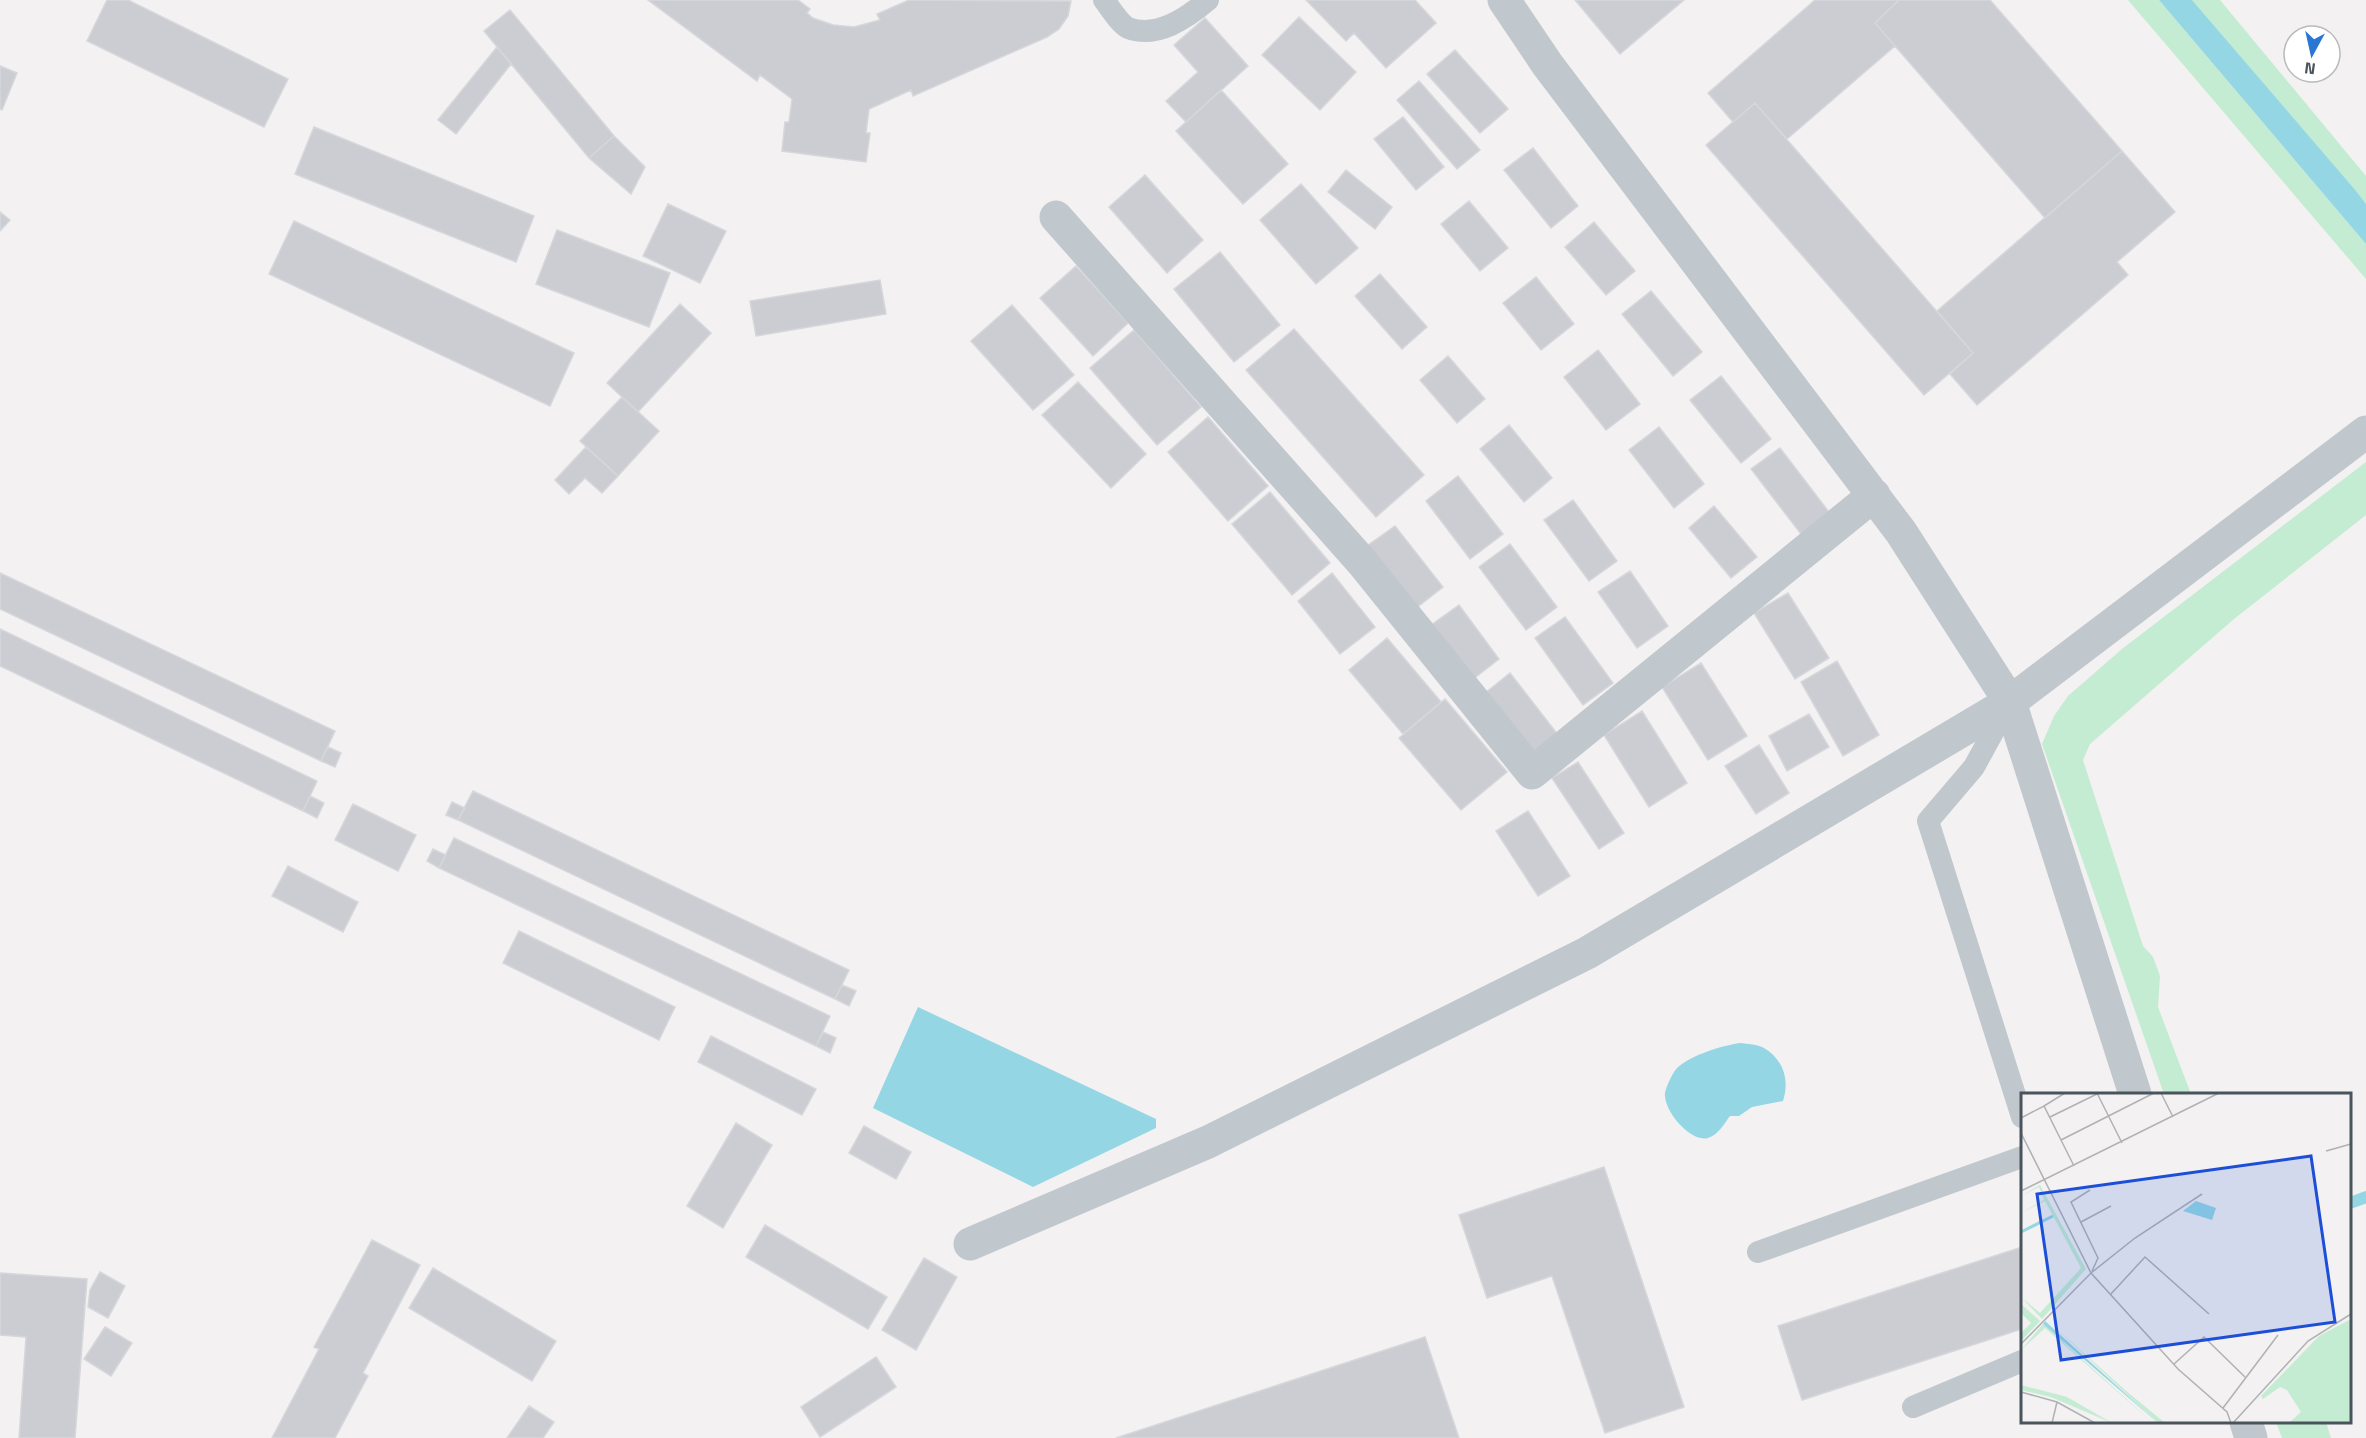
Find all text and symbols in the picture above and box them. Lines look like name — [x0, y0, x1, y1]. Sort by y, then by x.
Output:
north arrow — [2282, 24, 2342, 84]
text: N — [2303, 56, 2317, 82]
inset map — [2021, 1093, 2351, 1423]

